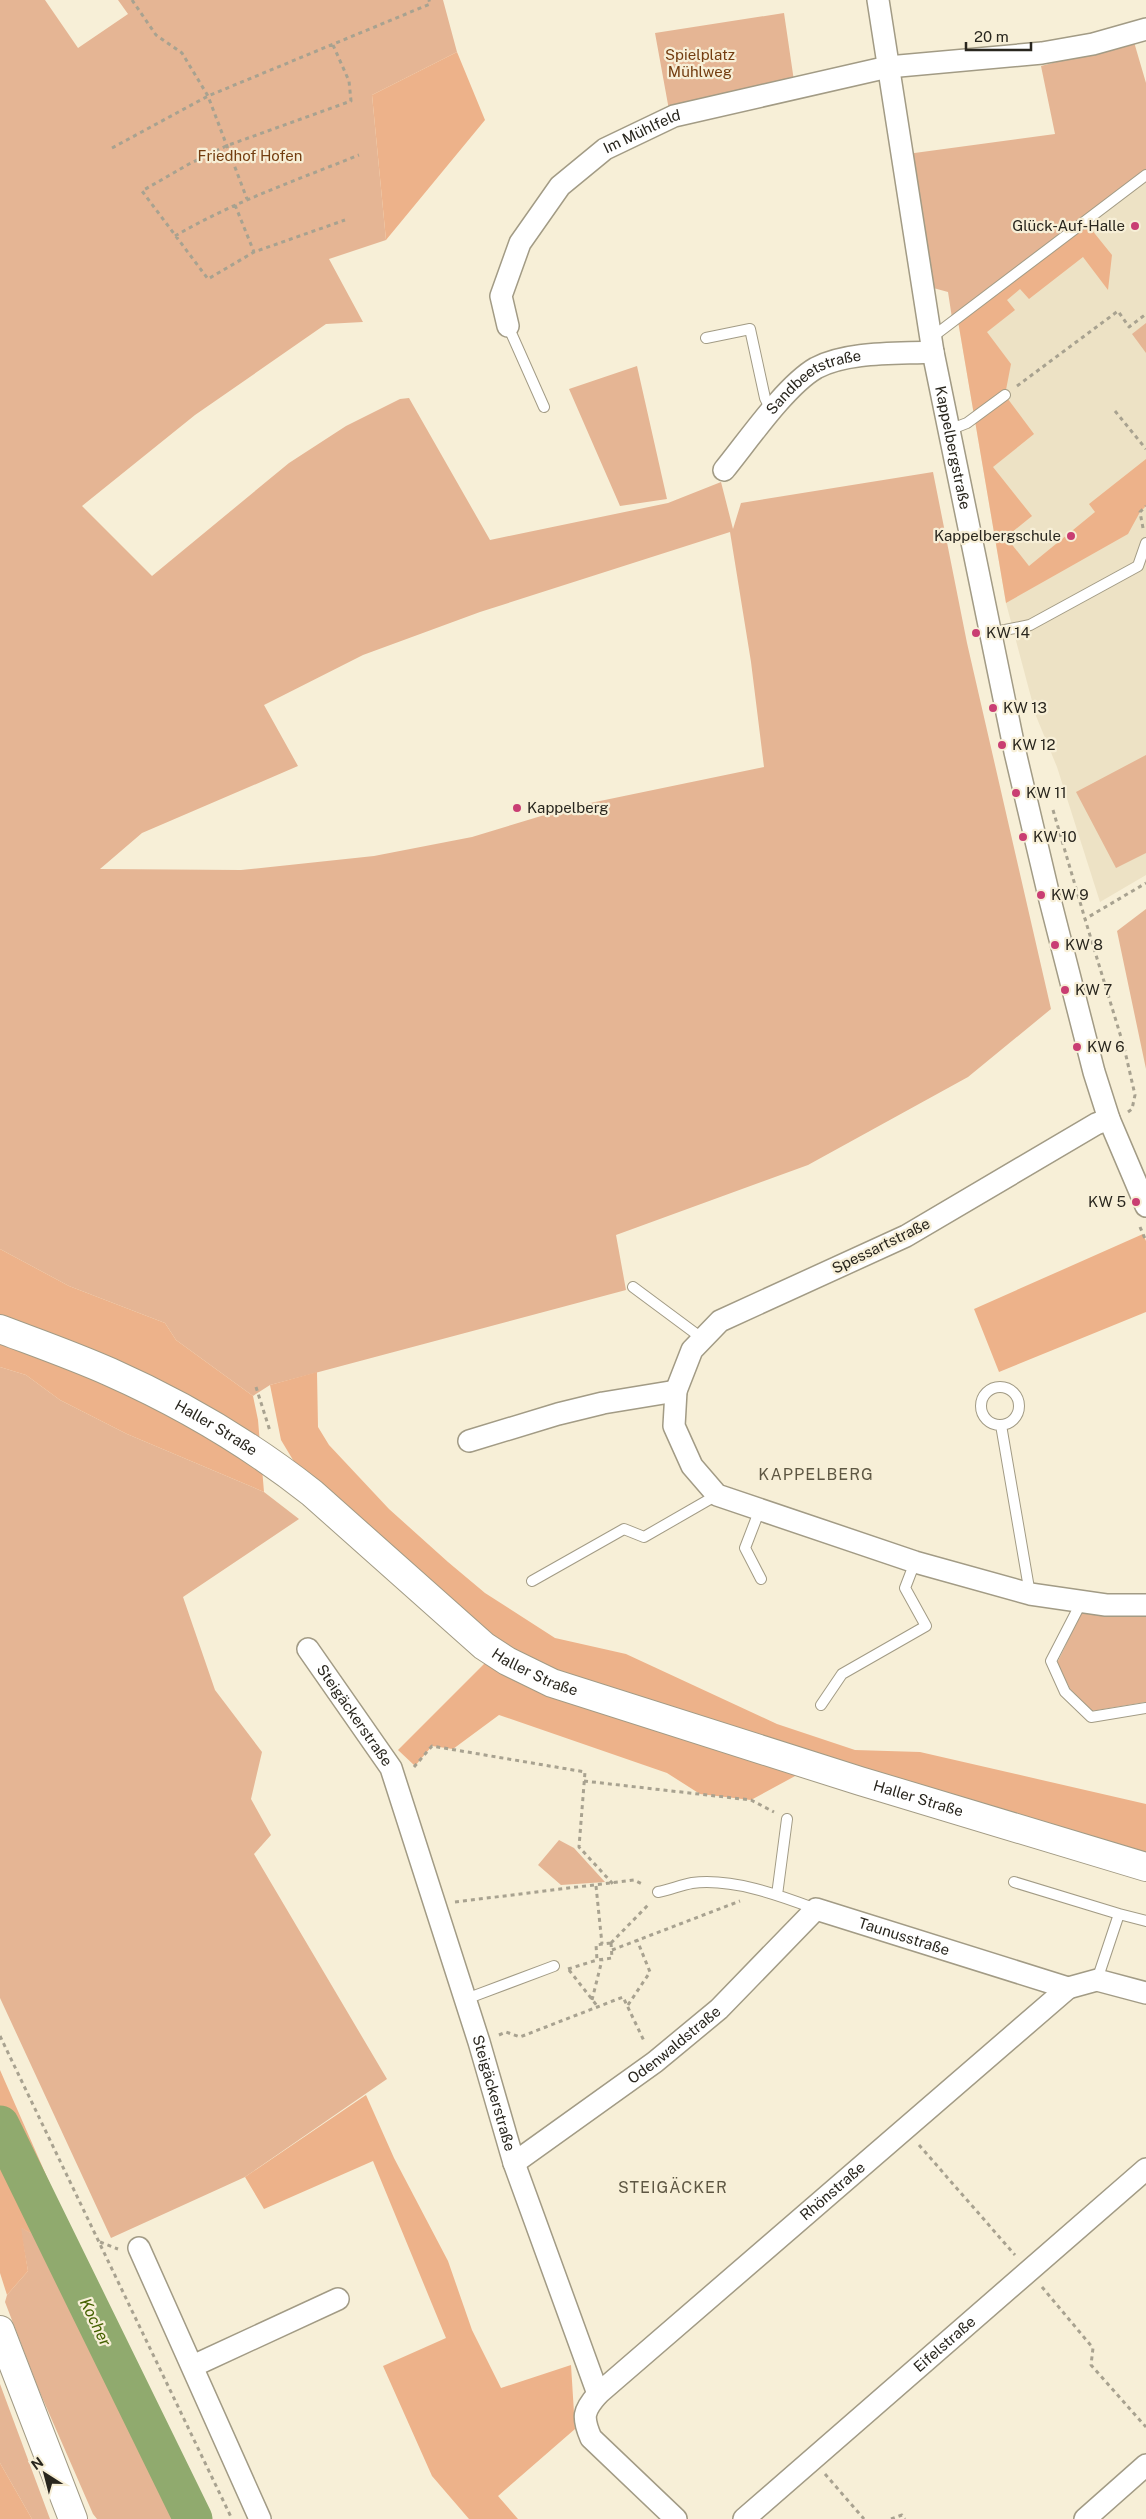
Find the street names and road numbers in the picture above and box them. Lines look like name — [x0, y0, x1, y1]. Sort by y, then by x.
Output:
street label: Im Mühlfeld — [601, 106, 682, 157]
street label: Sandbeetstraße — [762, 347, 862, 418]
street label: Kappelbergstraße — [932, 384, 974, 511]
street label: Spessartstraße — [829, 1214, 933, 1277]
street label: Haller Straße — [172, 1396, 261, 1459]
street label: Haller Straße — [489, 1644, 580, 1699]
street label: Steigäckerstraße — [313, 1661, 396, 1769]
street label: Haller Straße — [871, 1776, 965, 1820]
street label: Taunusstraße — [856, 1914, 952, 1958]
street label: Odenwaldstraße — [624, 2002, 724, 2087]
street label: Steigäckerstraße — [469, 2033, 519, 2153]
street label: Rhönstraße — [796, 2158, 868, 2224]
street label: Eifelstraße — [910, 2313, 979, 2375]

